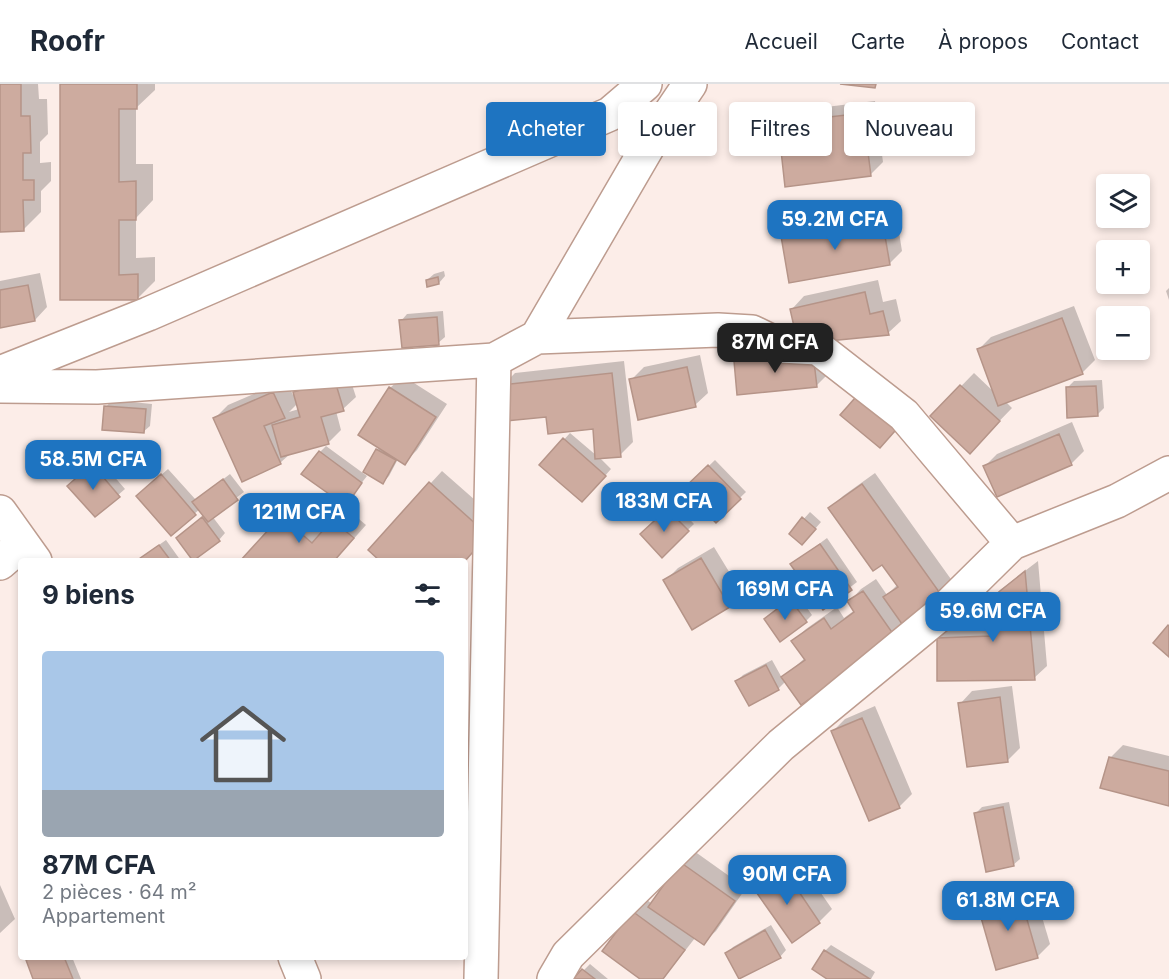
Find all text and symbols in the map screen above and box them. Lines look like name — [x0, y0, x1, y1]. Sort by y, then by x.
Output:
text: Roofr — [30, 24, 105, 58]
text: Accueil — [744, 29, 818, 54]
text: Carte — [851, 29, 905, 54]
text: À propos — [938, 29, 1028, 54]
text: Contact — [1061, 29, 1139, 54]
chip: Acheter — [486, 102, 606, 156]
chip: Louer — [618, 102, 717, 156]
chip: Filtres — [729, 102, 832, 156]
chip: Nouveau — [844, 102, 975, 156]
map controls — [1096, 174, 1150, 360]
button: layers — [1096, 174, 1150, 228]
pin: 59.2M CFA — [766, 200, 904, 251]
text: 59.2M CFA — [781, 207, 889, 231]
button: + — [1096, 240, 1150, 294]
button: − — [1096, 306, 1150, 360]
pin: 87M CFA — [720, 323, 830, 374]
text: 87M CFA — [731, 330, 819, 354]
pin: 58.5M CFA — [24, 440, 162, 491]
text: 58.5M CFA — [39, 447, 147, 471]
pin: 183M CFA — [602, 482, 726, 533]
text: 183M CFA — [615, 489, 713, 513]
pin: 121M CFA — [237, 493, 361, 544]
text: 121M CFA — [253, 500, 345, 524]
pin: 169M CFA — [723, 570, 847, 621]
text: 169M CFA — [736, 577, 834, 601]
icon: filters — [411, 578, 444, 611]
text: 9 biens — [42, 579, 135, 610]
pin: 59.6M CFA — [924, 592, 1062, 643]
text: 59.6M CFA — [939, 599, 1047, 623]
icon: home — [189, 690, 297, 798]
text: 87M CFA — [42, 849, 156, 880]
pin: 90M CFA — [732, 855, 842, 906]
text: 90M CFA — [742, 862, 832, 886]
text: 2 pièces · 64 m² — [42, 880, 197, 904]
pin: 61.8M CFA — [939, 881, 1077, 932]
text: 61.8M CFA — [956, 888, 1060, 912]
text: Appartement — [42, 904, 165, 928]

